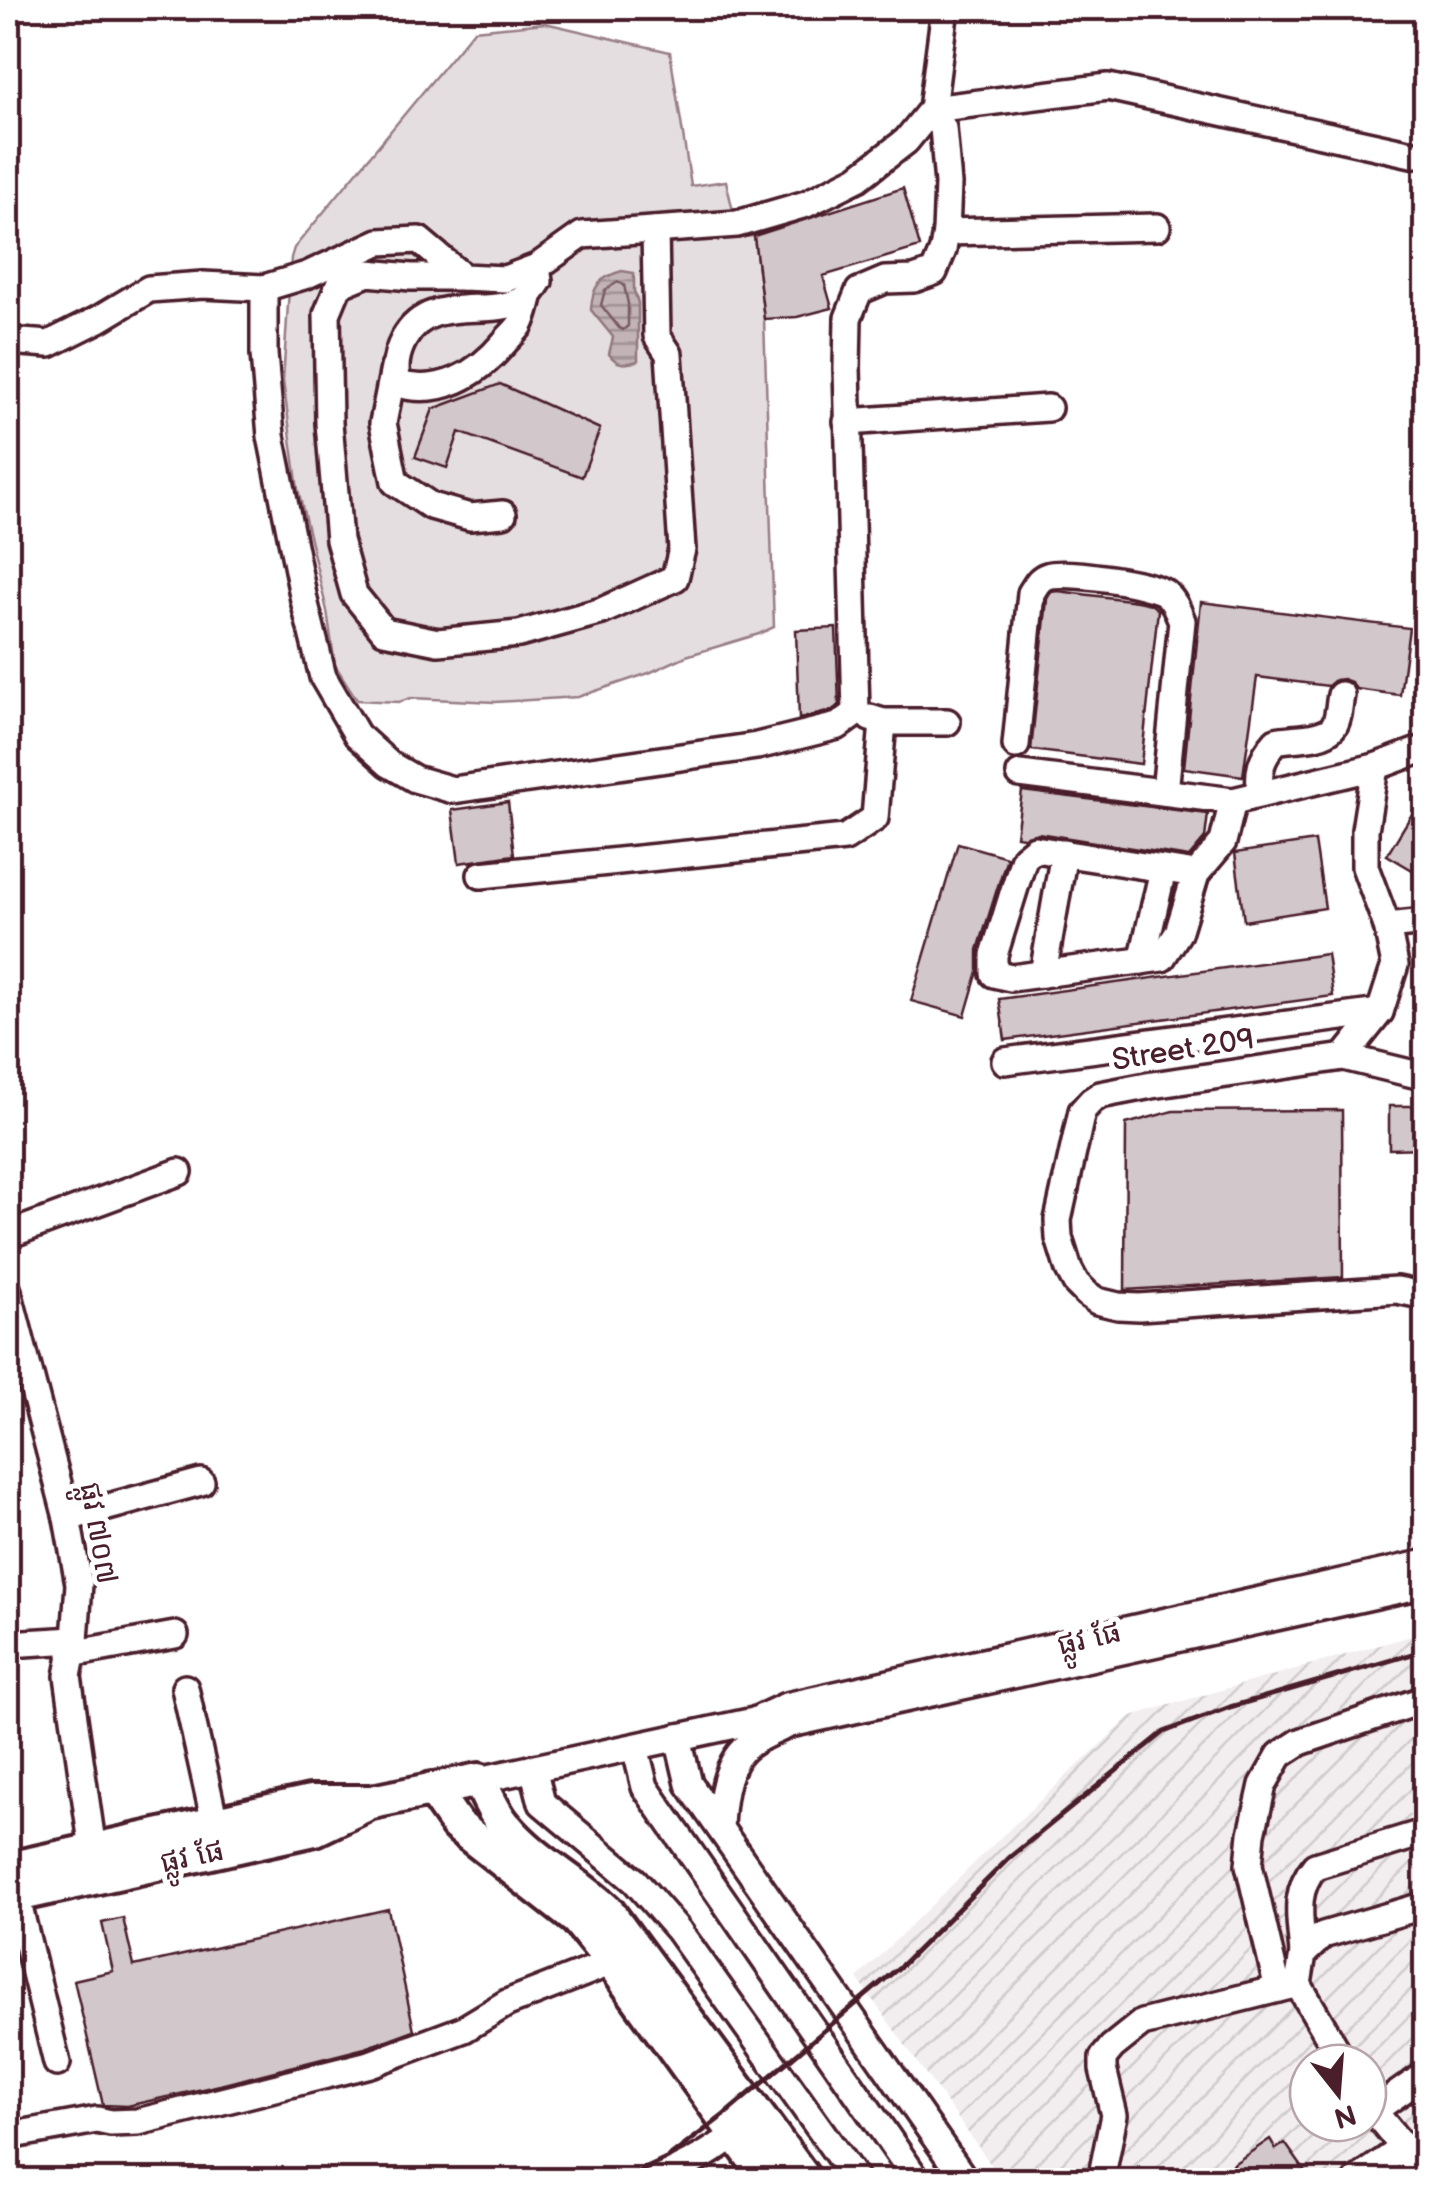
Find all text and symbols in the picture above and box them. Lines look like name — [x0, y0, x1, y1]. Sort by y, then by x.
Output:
street label: Street 209 — [1110, 1021, 1257, 1079]
street label: ផ្លូវ ៧០៧ — [65, 1479, 125, 1588]
street label: ផ្លូវ ផែ — [1054, 1614, 1126, 1670]
street label: ផ្លូវ ផែ — [157, 1833, 229, 1888]
north arrow — [1288, 2043, 1388, 2143]
text: N — [1330, 2097, 1360, 2134]

